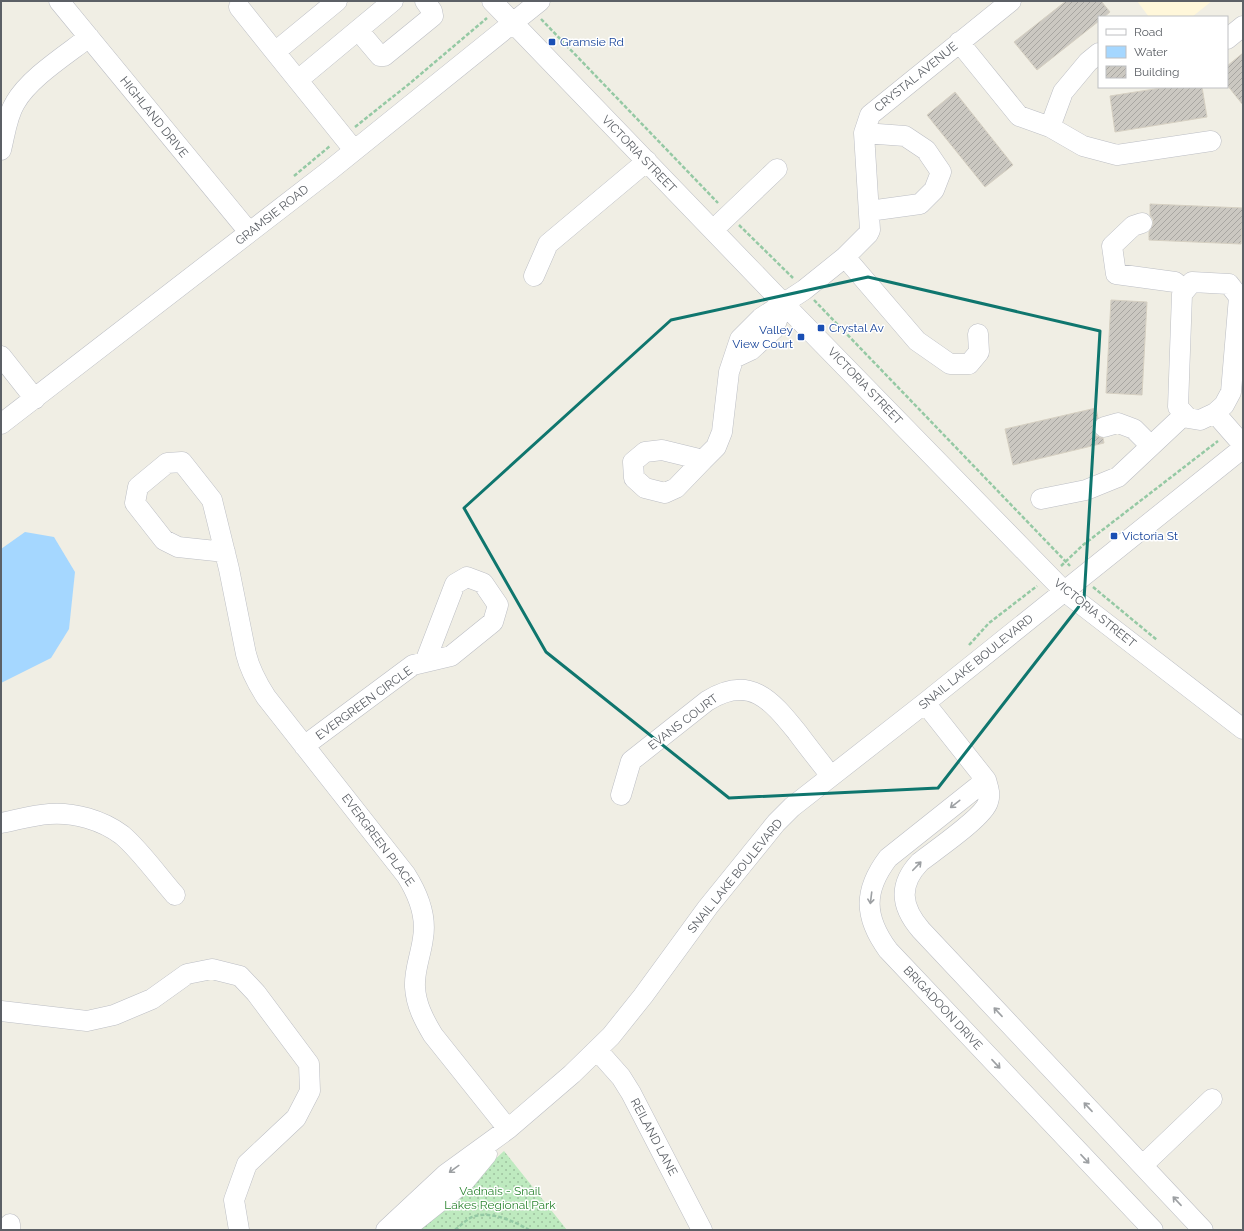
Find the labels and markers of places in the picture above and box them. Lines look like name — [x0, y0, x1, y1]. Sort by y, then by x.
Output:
place label: Gramsie Rd — [560, 35, 624, 49]
marker: Gramsie Rd — [547, 37, 557, 47]
place label: Crystal Av — [829, 321, 884, 335]
place label: Valley View Court — [732, 323, 793, 351]
marker: Crystal Av — [816, 323, 826, 333]
marker: Valley View Court — [796, 332, 806, 342]
place label: Victoria St — [1122, 529, 1178, 543]
marker: Victoria St — [1109, 531, 1119, 541]

